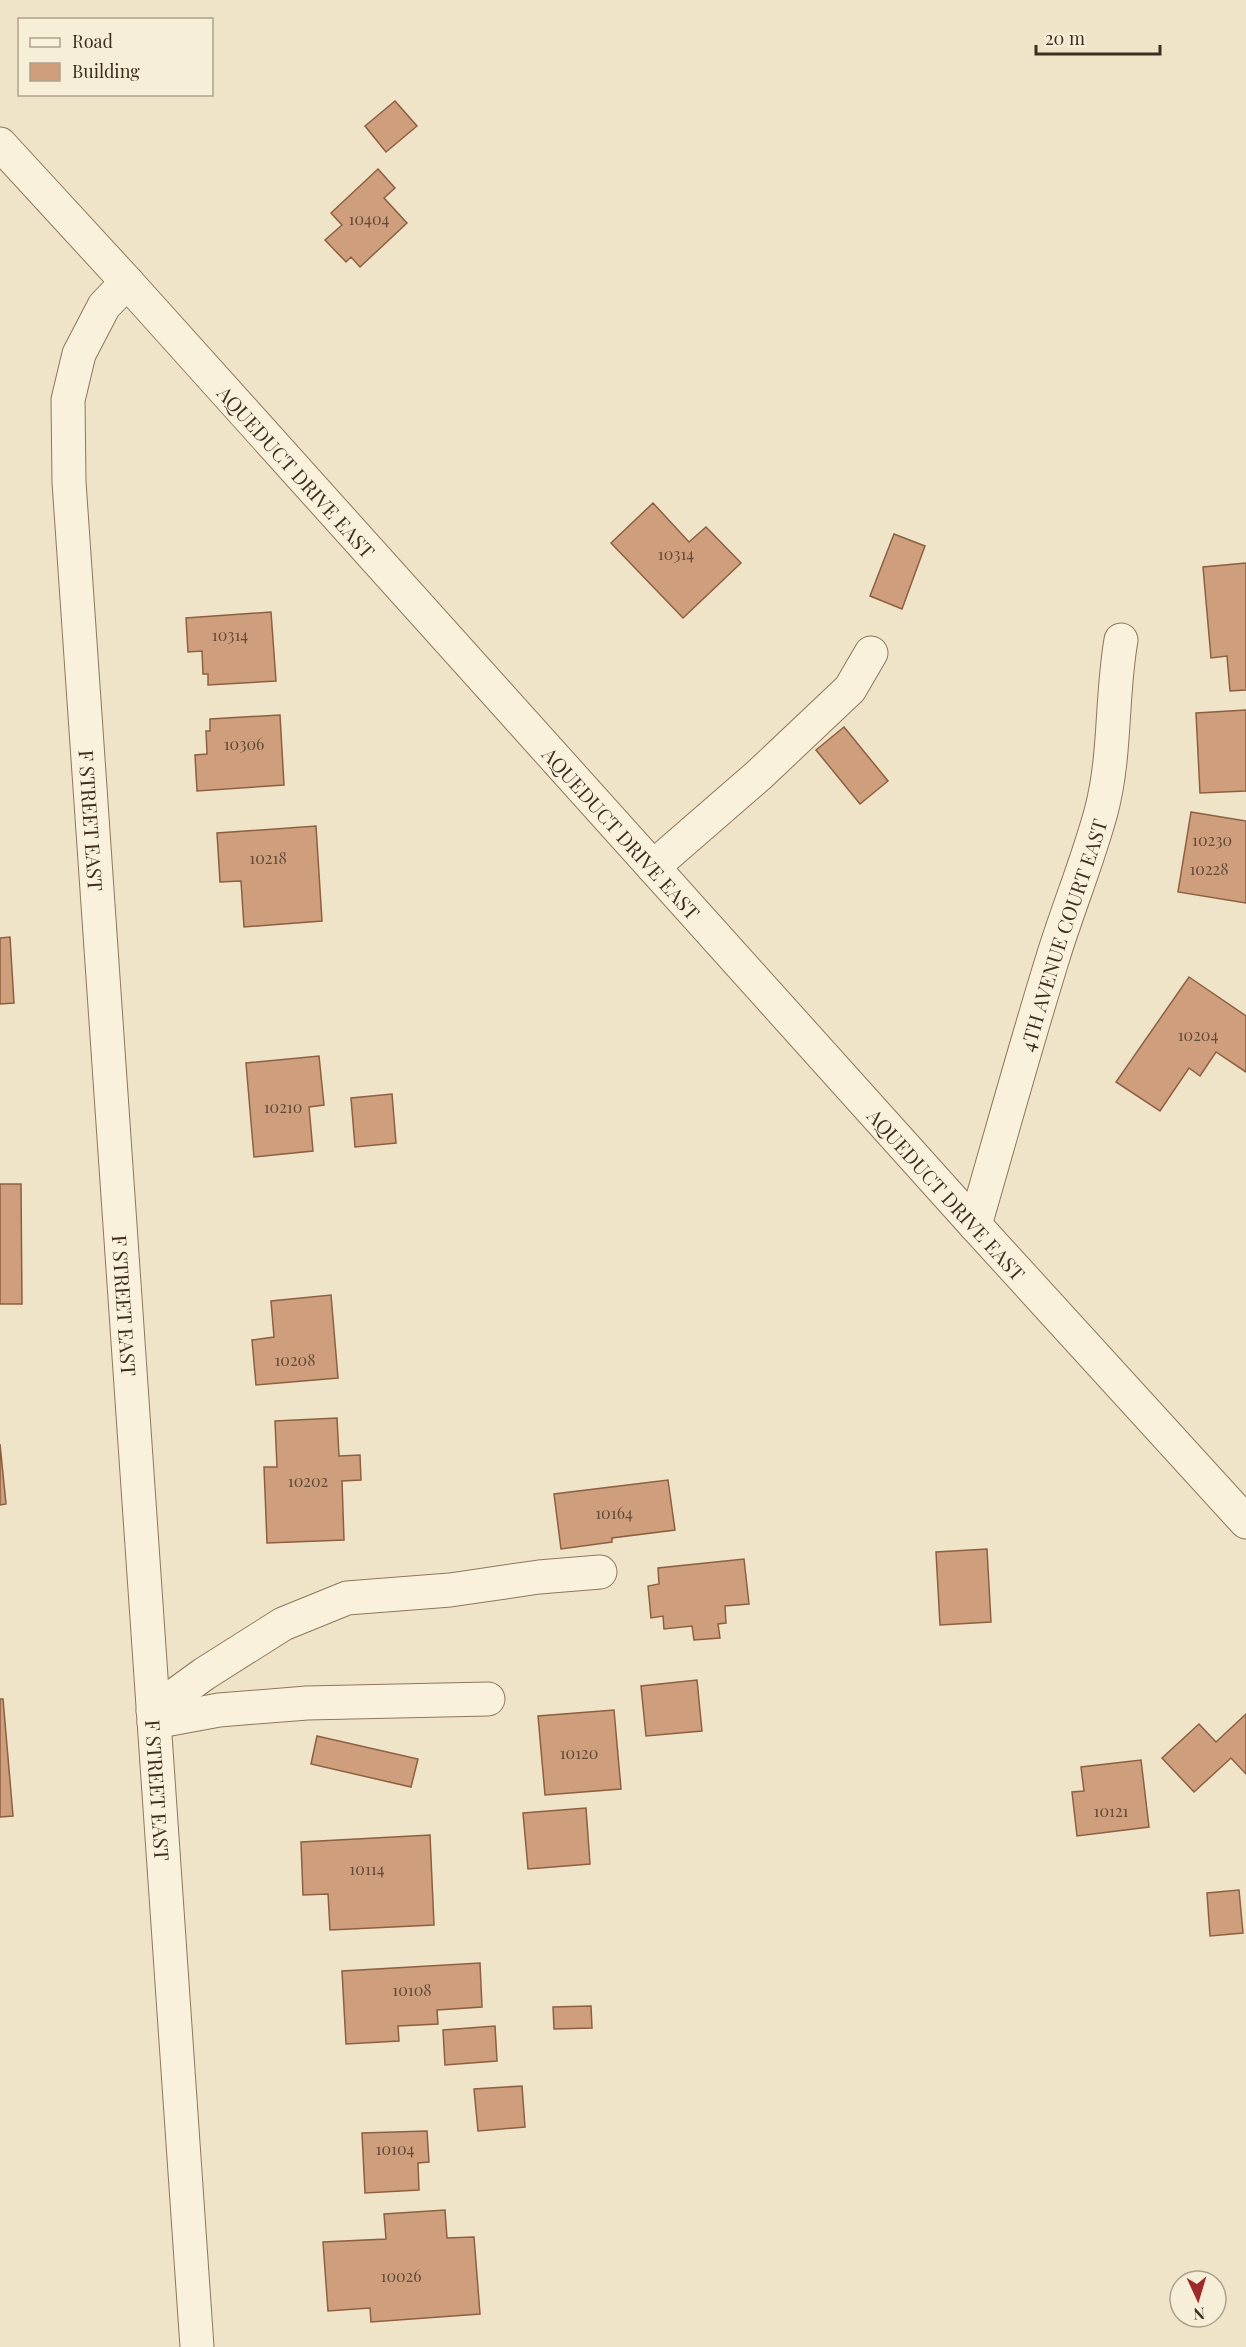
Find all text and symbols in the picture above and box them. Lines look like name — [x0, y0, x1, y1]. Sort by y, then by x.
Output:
legend — [18, 18, 213, 96]
scale bar — [1036, 18, 1160, 56]
text: 20 m — [1045, 26, 1085, 50]
text: Road — [72, 29, 113, 53]
text: Building — [72, 59, 140, 83]
house number: 10404 — [349, 208, 390, 229]
street label: AQUEDUCT DRIVE EAST — [212, 378, 382, 563]
house number: 10314 — [658, 543, 694, 564]
house number: 10314 — [212, 624, 248, 645]
house number: 10306 — [224, 733, 264, 754]
street label: AQUEDUCT DRIVE EAST — [537, 740, 707, 925]
street label: F STREET EAST — [74, 749, 111, 892]
street label: 4TH AVENUE COURT EAST — [1012, 815, 1112, 1054]
house number: 10230 — [1192, 829, 1232, 850]
house number: 10218 — [249, 847, 287, 868]
house number: 10228 — [1189, 858, 1229, 879]
house number: 10204 — [1178, 1024, 1218, 1045]
house number: 10210 — [264, 1096, 302, 1117]
street label: AQUEDUCT DRIVE EAST — [862, 1101, 1032, 1286]
street label: F STREET EAST — [107, 1234, 144, 1377]
house number: 10208 — [274, 1349, 316, 1370]
house number: 10202 — [288, 1470, 328, 1491]
house number: 10164 — [595, 1502, 633, 1523]
street label: F STREET EAST — [140, 1719, 177, 1862]
house number: 10120 — [560, 1742, 598, 1763]
house number: 10121 — [1093, 1800, 1129, 1821]
house number: 10114 — [349, 1858, 385, 1879]
house number: 10108 — [392, 1979, 432, 2000]
house number: 10104 — [376, 2138, 415, 2159]
house number: 10026 — [380, 2265, 422, 2286]
north arrow — [1168, 2269, 1228, 2329]
text: N — [1192, 2304, 1206, 2325]

